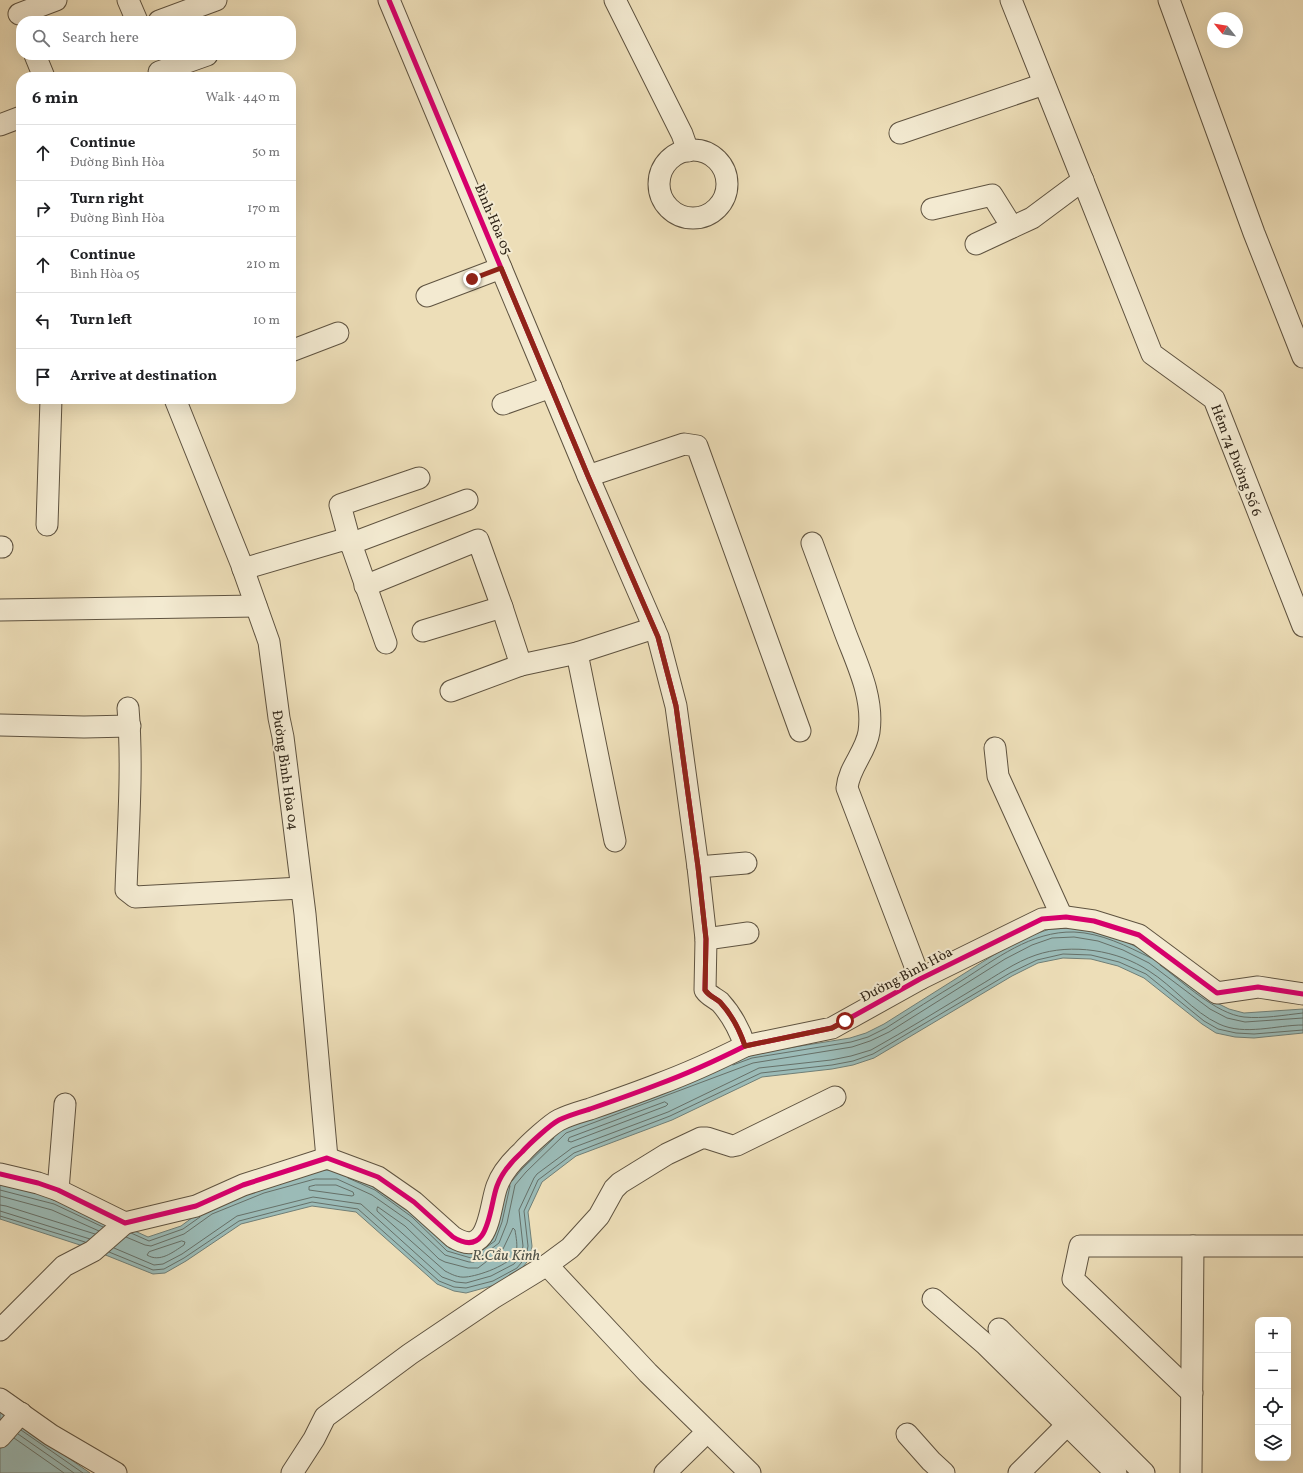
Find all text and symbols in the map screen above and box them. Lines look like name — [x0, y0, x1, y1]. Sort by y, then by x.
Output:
north arrow — [1207, 12, 1243, 48]
search box — [16, 16, 296, 60]
icon: search — [30, 27, 52, 49]
text: Search here — [62, 28, 139, 49]
text: 6 min — [32, 87, 78, 110]
text: Walk · 440 m — [205, 89, 280, 107]
text: Continue — [70, 133, 135, 154]
icon: ahead — [32, 142, 54, 164]
text: 50 m — [252, 144, 280, 162]
text: Đường Bình Hòa — [70, 154, 165, 172]
street label: Bình Hòa 05 — [469, 181, 516, 258]
text: Turn right — [70, 189, 144, 210]
icon: right — [32, 198, 54, 220]
text: 170 m — [247, 200, 280, 218]
text: Đường Bình Hòa — [70, 210, 165, 228]
text: Continue — [70, 245, 135, 266]
icon: ahead — [32, 254, 54, 276]
text: 210 m — [246, 256, 280, 274]
text: Bình Hòa 05 — [70, 266, 140, 284]
route end — [463, 270, 481, 288]
icon: left — [32, 310, 54, 332]
text: Turn left — [70, 310, 132, 331]
text: 10 m — [253, 312, 280, 330]
icon: arrive — [32, 366, 54, 388]
text: Arrive at destination — [70, 366, 217, 387]
street label: Hẻm 74 Đường Số 6 — [1205, 402, 1266, 519]
street label: Đường Bình Hòa 04 — [267, 709, 302, 832]
street label: Đường Bình Hòa — [857, 943, 956, 1008]
route start — [836, 1012, 854, 1030]
water label: R.Cầu Kinh — [472, 1246, 540, 1267]
map controls — [1255, 1317, 1291, 1461]
button: + — [1255, 1317, 1291, 1353]
button: − — [1255, 1353, 1291, 1389]
button: locate — [1255, 1389, 1291, 1425]
button: layers — [1255, 1425, 1291, 1461]

